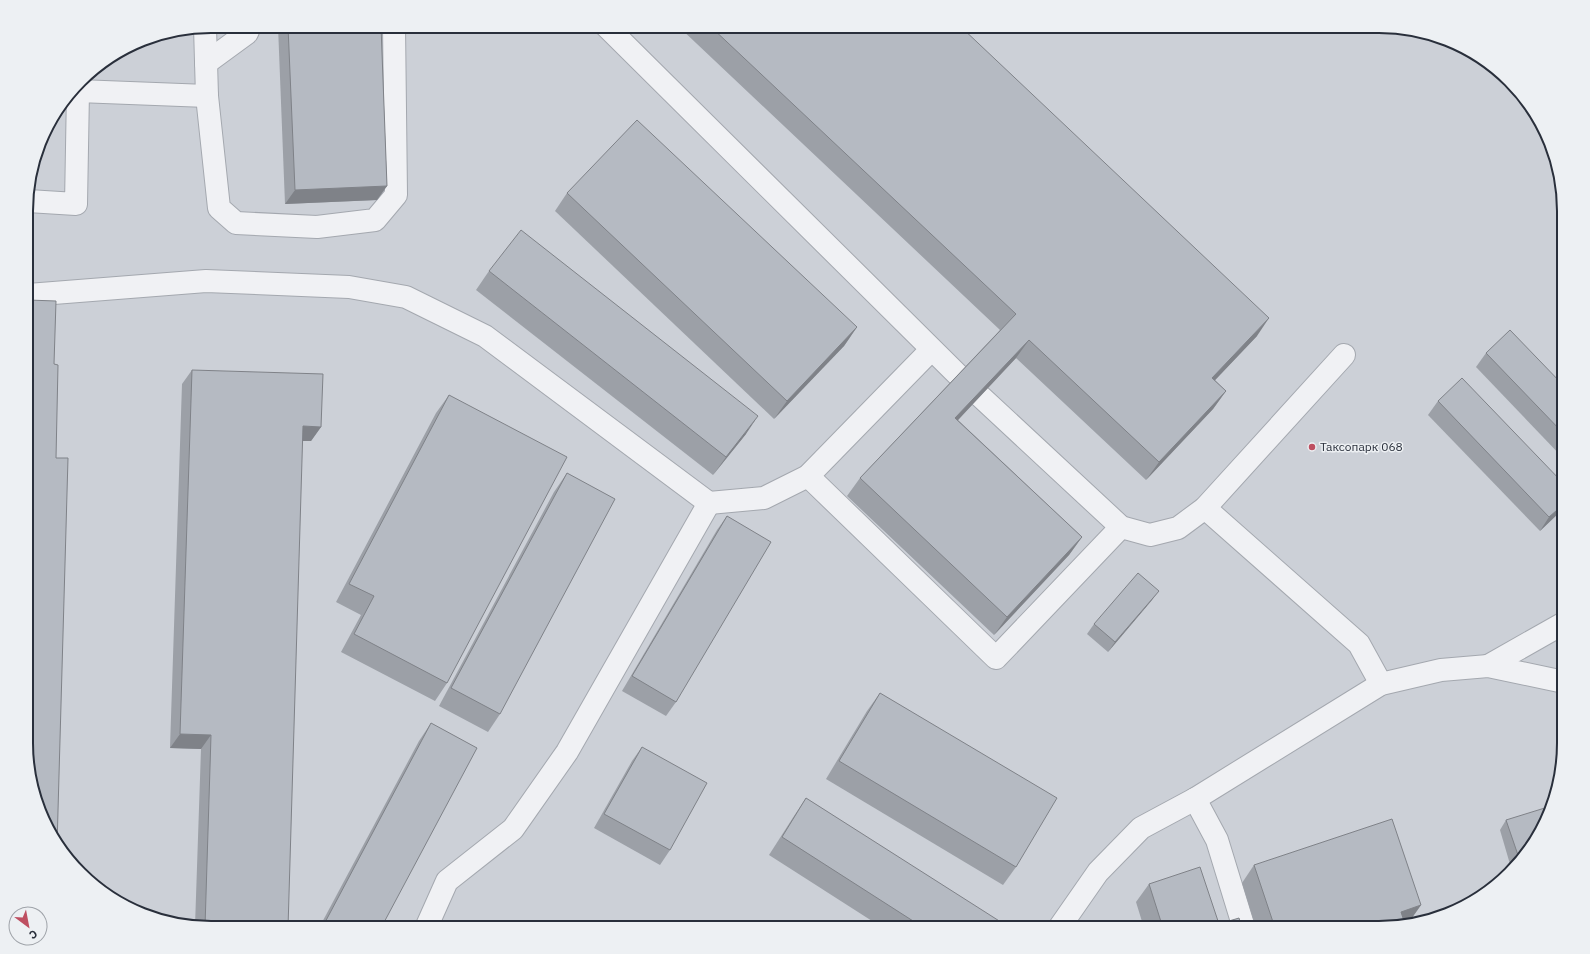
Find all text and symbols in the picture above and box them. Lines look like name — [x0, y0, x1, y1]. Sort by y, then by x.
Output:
place label: Таксопарк 068 — [1320, 439, 1403, 454]
marker: Таксопарк 068 — [1307, 442, 1317, 452]
north arrow — [8, 906, 48, 946]
text: С — [27, 927, 40, 942]

